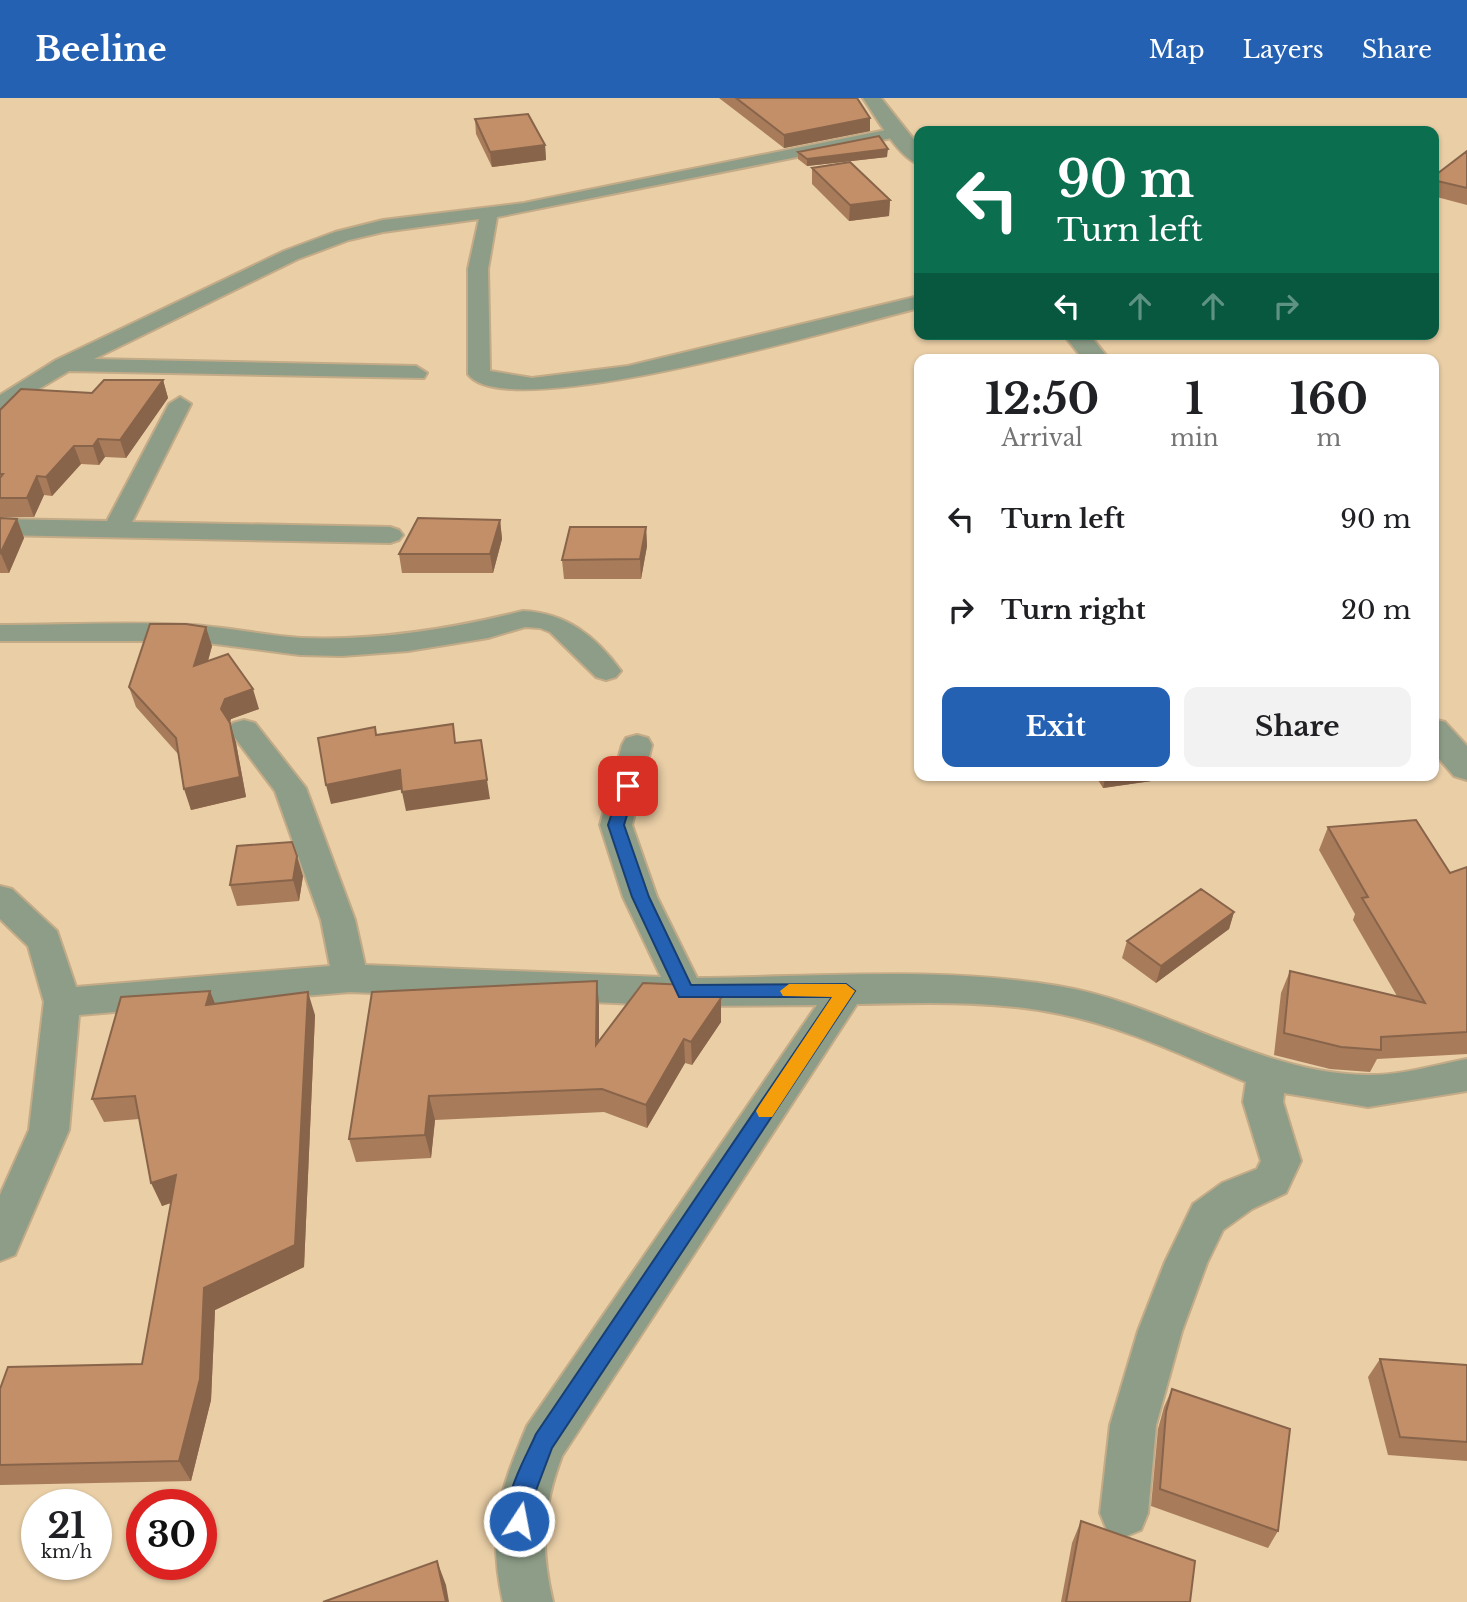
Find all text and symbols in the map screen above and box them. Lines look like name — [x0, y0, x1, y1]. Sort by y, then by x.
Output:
text: Beeline — [35, 29, 167, 70]
text: Map — [1149, 35, 1205, 64]
text: Layers — [1243, 35, 1324, 64]
text: Share — [1362, 35, 1432, 64]
text: 90 m — [1057, 149, 1194, 210]
icon: left — [942, 154, 1033, 245]
text: Turn left — [1057, 210, 1203, 250]
icon: left — [1048, 287, 1086, 325]
icon: ahead — [1121, 287, 1159, 325]
icon: ahead — [1194, 287, 1232, 325]
icon: right — [1267, 287, 1305, 325]
text: 12:50 — [985, 373, 1099, 425]
text: 1 — [1185, 373, 1204, 425]
text: 160 — [1290, 373, 1368, 425]
text: Arrival — [1001, 424, 1083, 452]
text: min — [1170, 424, 1219, 452]
text: m — [1316, 424, 1341, 452]
icon: left — [942, 500, 980, 538]
text: Turn left — [1001, 503, 1125, 535]
text: 90 m — [1340, 503, 1411, 535]
icon: right — [942, 591, 980, 629]
text: Turn right — [1001, 594, 1146, 626]
text: 20 m — [1341, 594, 1411, 626]
button: Exit — [942, 687, 1170, 767]
button: Share — [1184, 687, 1411, 767]
pin — [598, 756, 658, 816]
icon: arrive — [609, 767, 647, 805]
position arrow — [482, 1484, 556, 1558]
speed limit sign: 30 — [126, 1489, 217, 1580]
text: 21 — [47, 1504, 86, 1547]
text: km/h — [41, 1541, 92, 1563]

